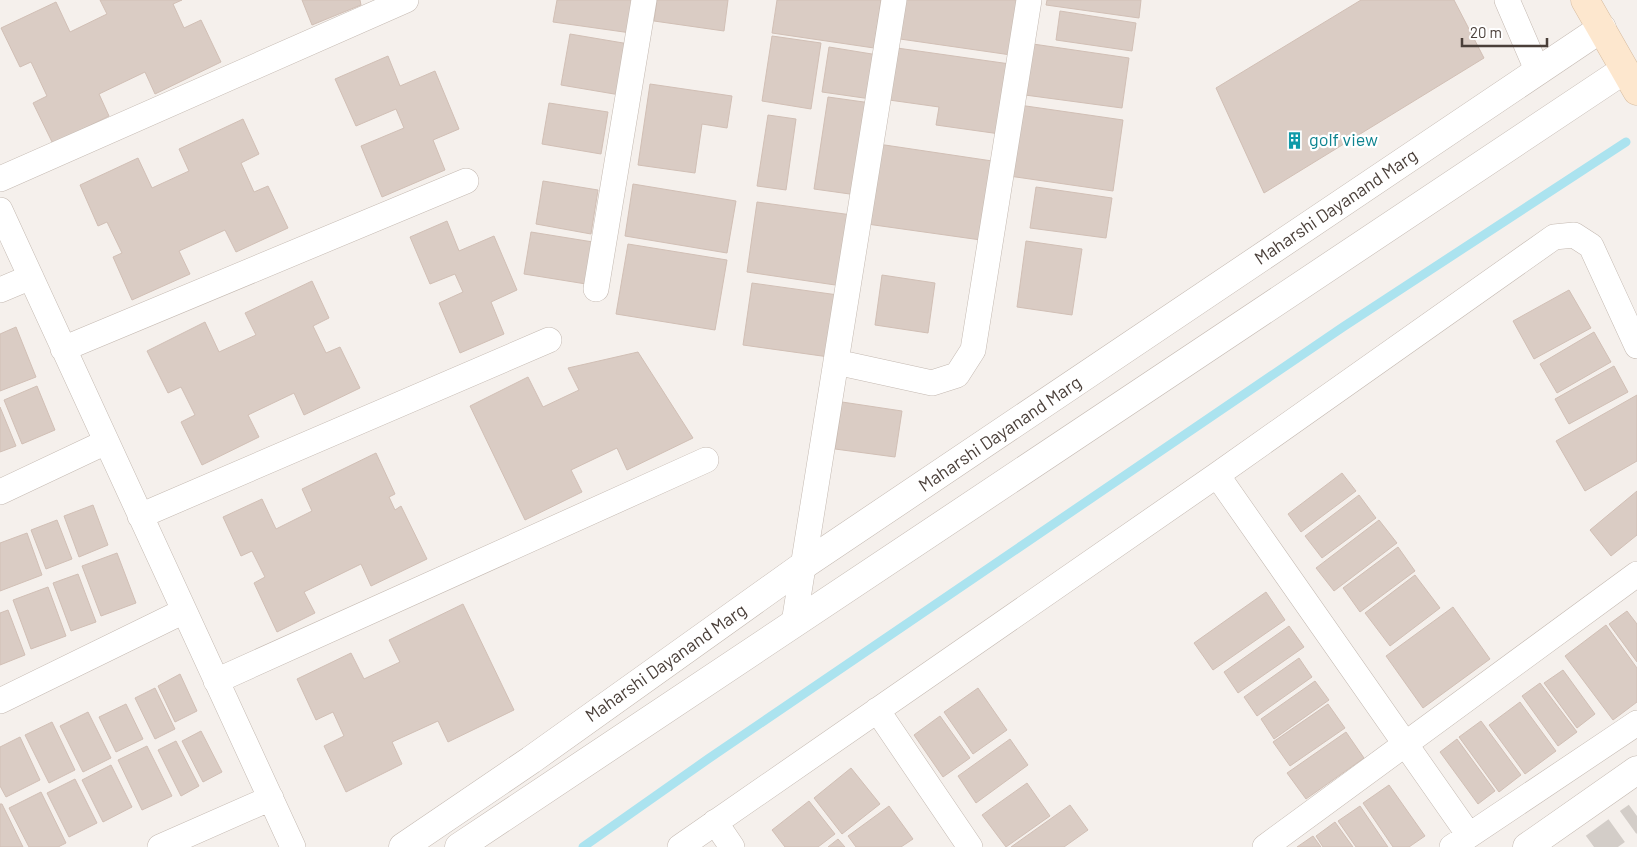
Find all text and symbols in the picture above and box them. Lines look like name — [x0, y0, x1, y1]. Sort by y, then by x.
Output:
scale bar — [1462, 15, 1547, 47]
text: 20 m — [1470, 23, 1502, 41]
place label: golf view — [1309, 128, 1378, 150]
building icon: golf view — [1285, 130, 1305, 150]
street label: Maharshi Dayanand Marg — [1250, 144, 1421, 269]
street label: Maharshi Dayanand Marg — [914, 371, 1085, 496]
street label: Maharshi Dayanand Marg — [581, 598, 750, 726]

